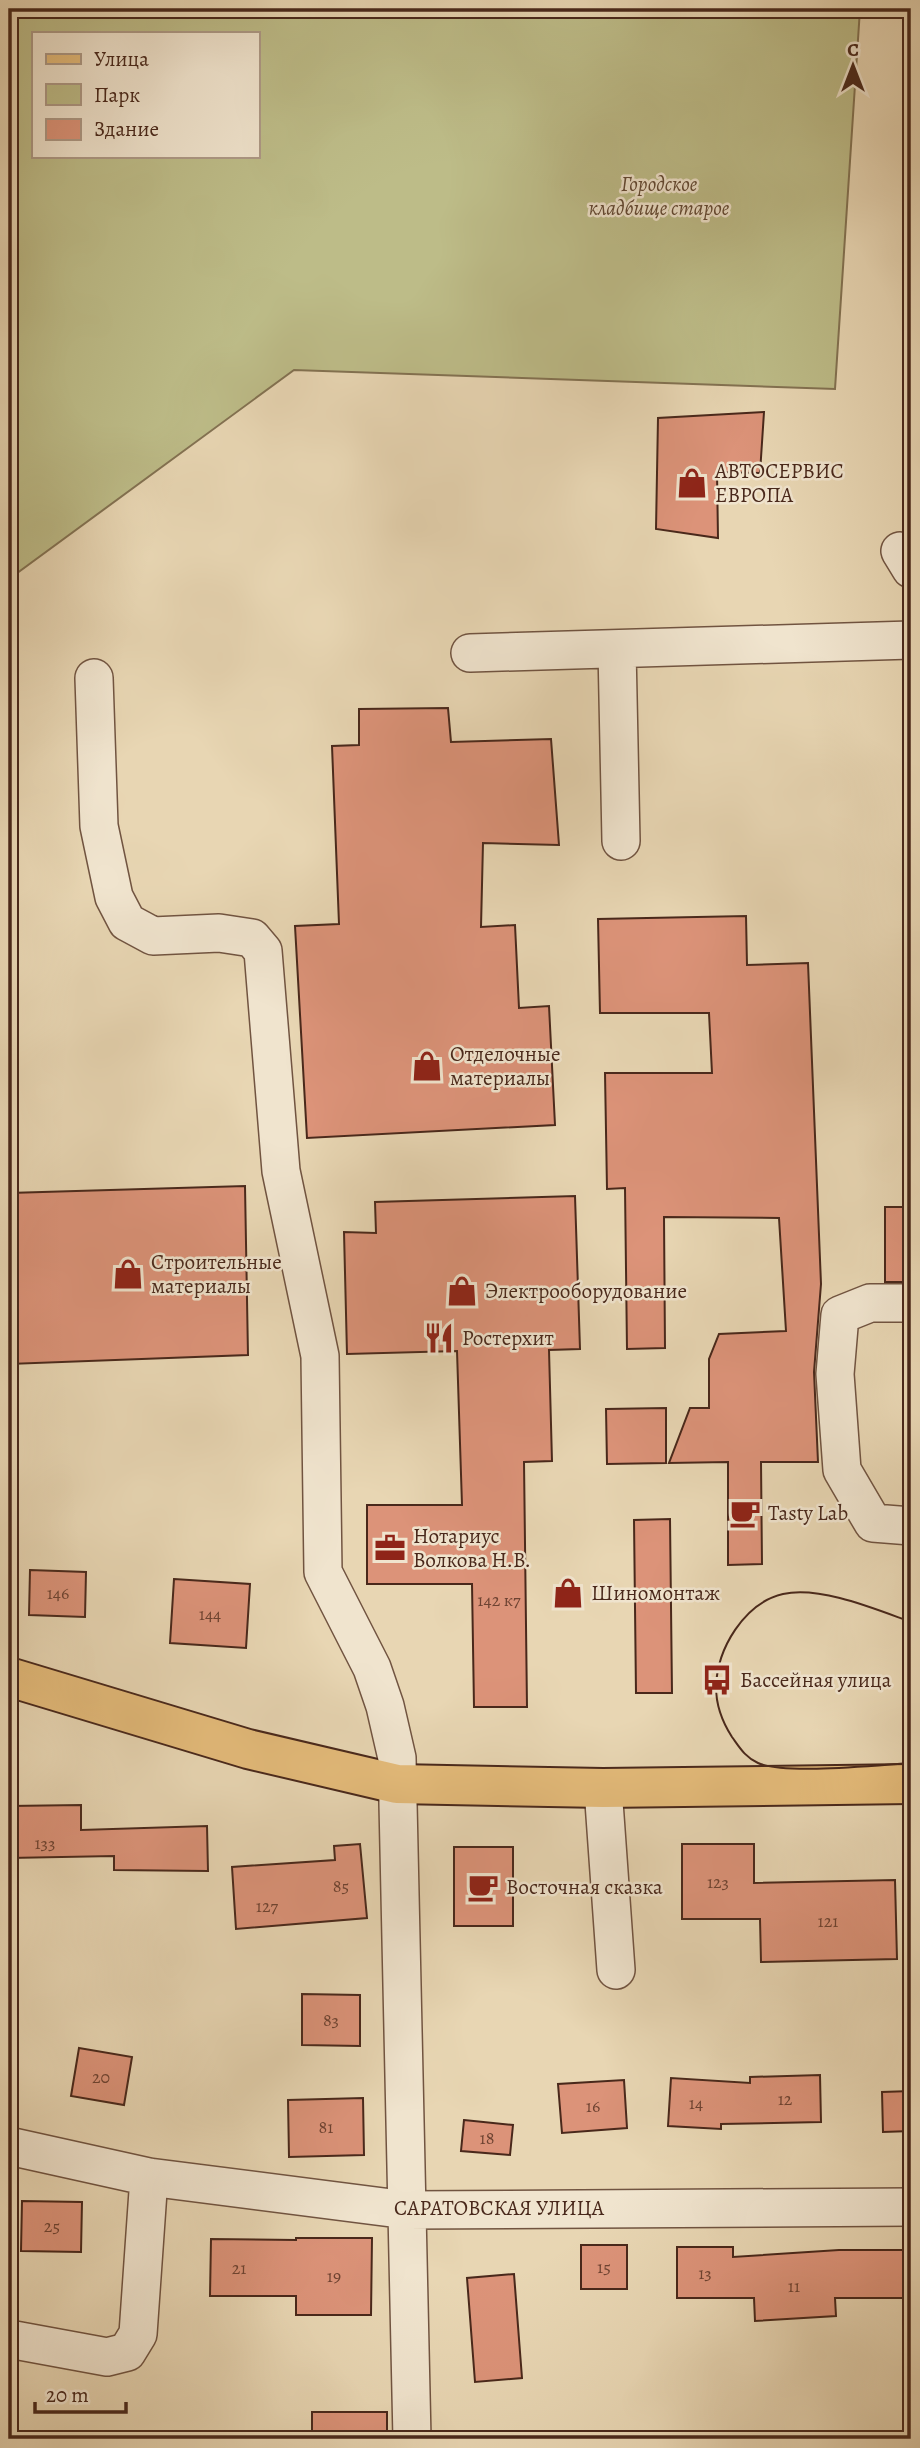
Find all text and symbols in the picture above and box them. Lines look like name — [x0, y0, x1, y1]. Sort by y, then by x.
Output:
legend — [32, 32, 259, 158]
north arrow — [818, 32, 888, 102]
text: С — [847, 37, 859, 63]
text: Улица — [94, 45, 149, 73]
text: Парк — [94, 81, 140, 109]
text: Здание — [94, 115, 159, 143]
park label: Городское кладбище старое — [589, 170, 730, 222]
place label: АВТОСЕРВИС ЕВРОПА — [714, 457, 844, 509]
shop icon: АВТОСЕРВИС ЕВРОПА — [675, 466, 709, 500]
place label: Отделочные материалы — [450, 1040, 561, 1092]
shop icon: Отделочные материалы — [410, 1049, 444, 1083]
place label: Строительные материалы — [151, 1248, 282, 1300]
shop icon: Строительные материалы — [111, 1257, 145, 1291]
shop icon: Электрооборудование — [445, 1274, 479, 1308]
place label: Электрооборудование — [485, 1277, 687, 1305]
restaurant icon: Ростерхит — [422, 1321, 456, 1355]
place label: Ростерхит — [462, 1324, 554, 1352]
cafe icon: Tasty Lab — [728, 1496, 762, 1530]
place label: Tasty Lab — [768, 1499, 848, 1527]
place label: Нотариус Волкова Н.В. — [413, 1522, 531, 1574]
office icon: Нотариус Волкова Н.В. — [373, 1531, 407, 1565]
shop icon: Шиномонтаж — [551, 1576, 585, 1610]
place label: Шиномонтаж — [591, 1579, 720, 1607]
house number: 146 — [47, 1581, 69, 1605]
house number: 142 к7 — [477, 1588, 521, 1612]
house number: 144 — [199, 1602, 221, 1626]
bus stop icon: Бассейная улица — [700, 1663, 734, 1697]
place label: Бассейная улица — [740, 1666, 892, 1694]
house number: 133 — [34, 1831, 56, 1855]
cafe icon: Восточная сказка — [466, 1870, 500, 1904]
house number: 123 — [707, 1870, 729, 1894]
place label: Восточная сказка — [506, 1873, 663, 1901]
house number: 85 — [333, 1874, 349, 1898]
house number: 127 — [256, 1894, 279, 1918]
house number: 121 — [818, 1909, 838, 1933]
house number: 83 — [323, 2008, 339, 2032]
house number: 20 — [92, 2065, 110, 2089]
house number: 12 — [778, 2087, 793, 2111]
house number: 14 — [689, 2091, 703, 2115]
house number: 16 — [586, 2094, 600, 2118]
house number: 81 — [319, 2115, 333, 2139]
house number: 18 — [480, 2126, 494, 2150]
street label: САРАТОВСКАЯ УЛИЦА — [394, 2194, 605, 2222]
house number: 25 — [44, 2214, 60, 2238]
house number: 15 — [597, 2255, 611, 2279]
house number: 21 — [232, 2256, 246, 2280]
house number: 13 — [698, 2261, 712, 2285]
house number: 19 — [327, 2264, 341, 2288]
house number: 11 — [788, 2274, 800, 2298]
scale bar — [35, 2371, 126, 2415]
text: 20 m — [46, 2381, 89, 2409]

